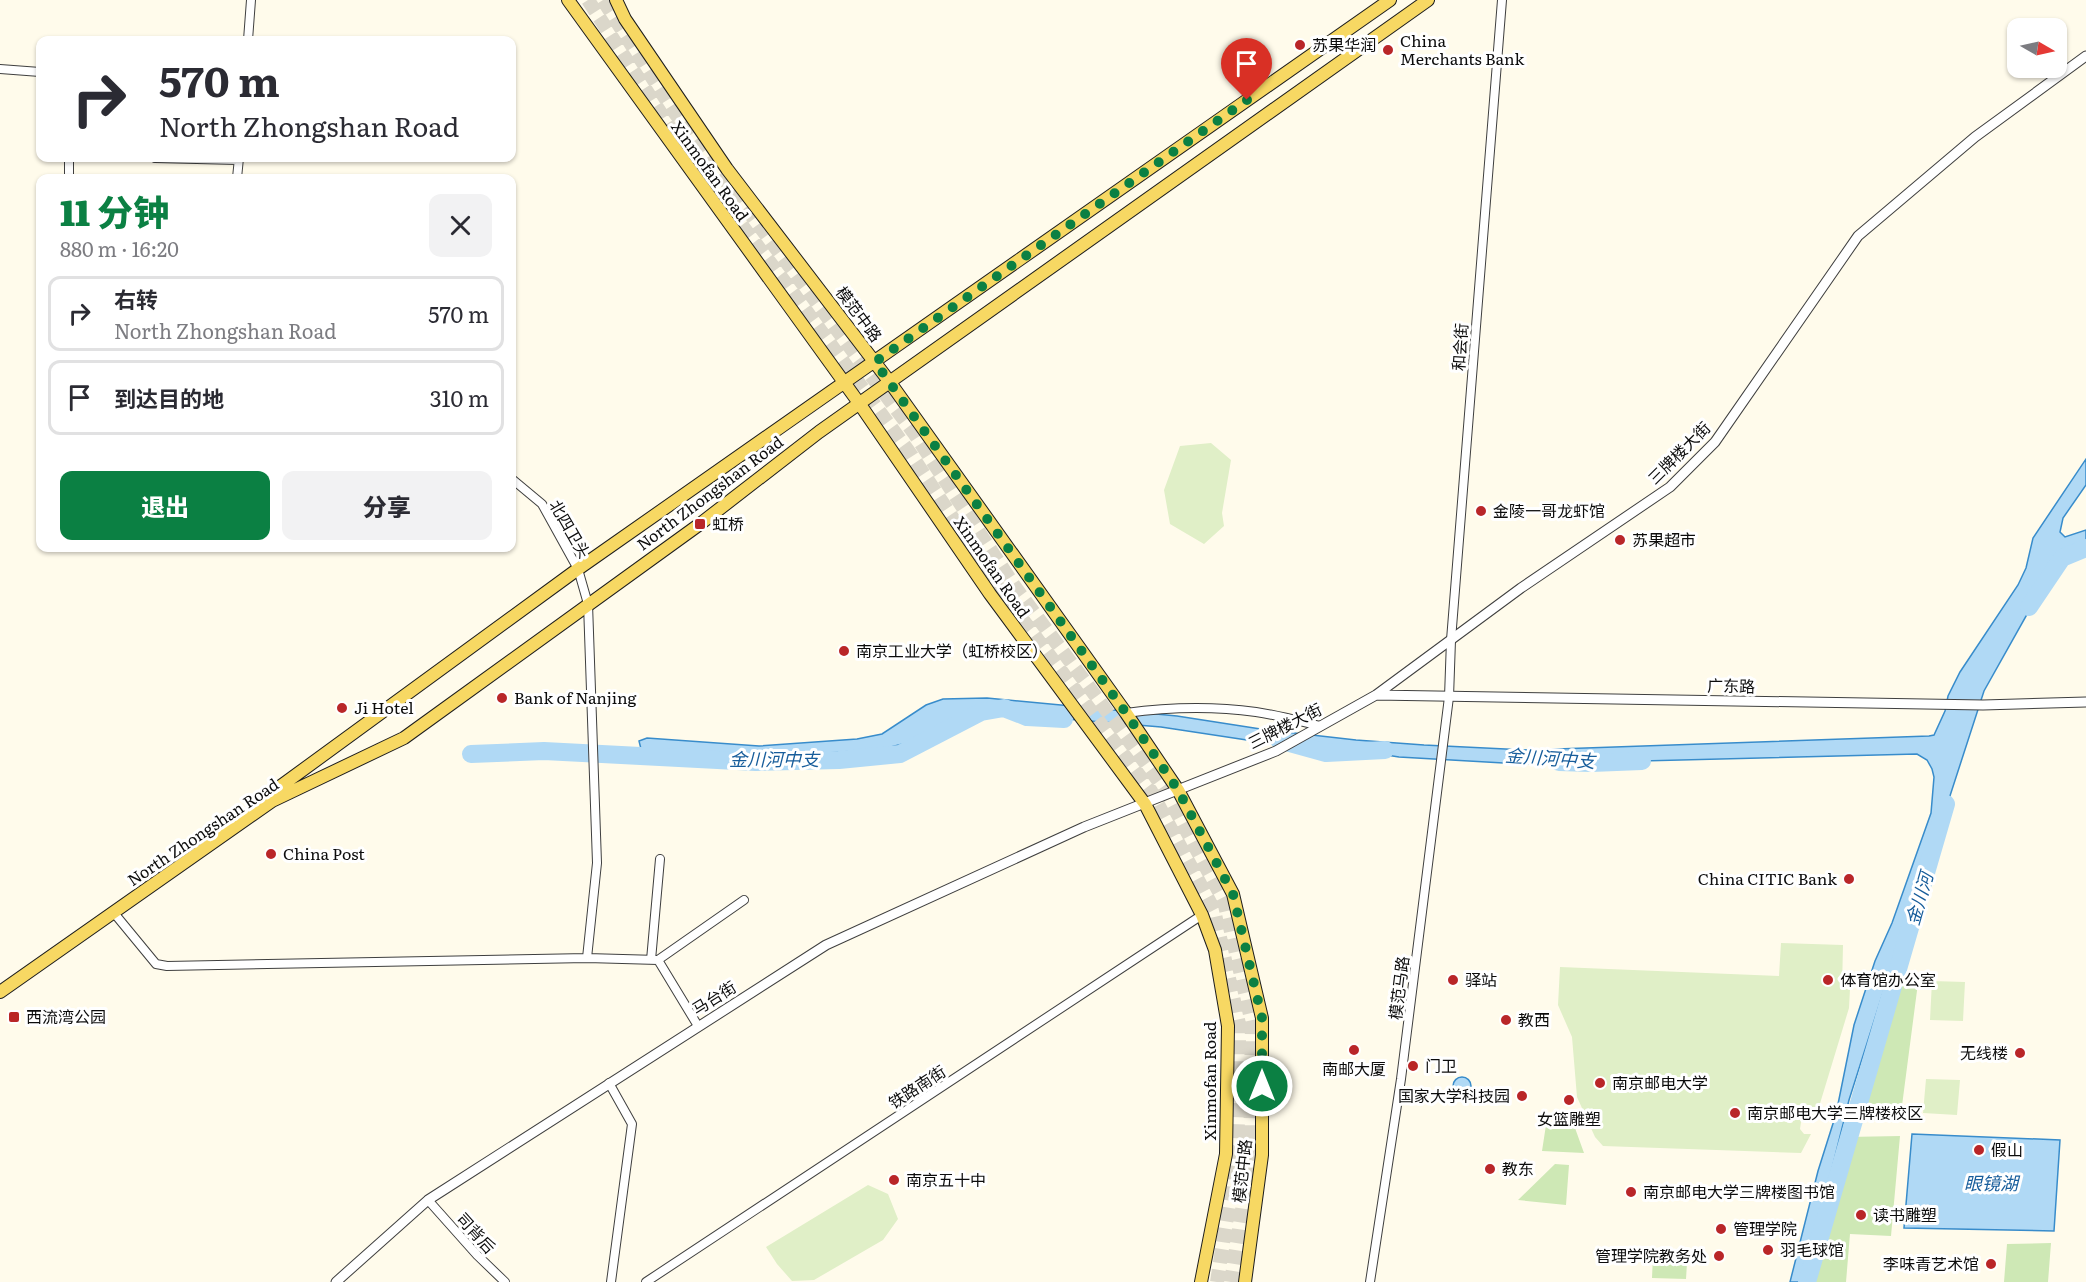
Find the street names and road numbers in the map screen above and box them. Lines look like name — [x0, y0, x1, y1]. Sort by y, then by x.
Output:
street label: Xinmofan Road — [666, 115, 756, 226]
street label: 模范中路 — [831, 281, 889, 346]
street label: 和会街 — [1445, 322, 1473, 372]
street label: 三牌楼大街 — [1642, 416, 1715, 489]
street label: North Zhongshan Road — [631, 429, 788, 555]
street label: 北四卫头 — [544, 495, 597, 562]
street label: Xinmofan Road — [949, 511, 1037, 622]
street label: 广东路 — [1707, 673, 1755, 697]
street label: 三牌楼大街 — [1243, 696, 1326, 754]
street label: North Zhongshan Road — [122, 771, 283, 891]
street label: 模范马路 — [1382, 955, 1414, 1021]
street label: 马台街 — [687, 974, 740, 1020]
street label: Xinmofan Road — [1197, 1021, 1221, 1140]
street label: 铁路南街 — [883, 1059, 950, 1114]
street label: 模范中路 — [1226, 1138, 1256, 1204]
street label: 司背后 — [452, 1206, 502, 1258]

